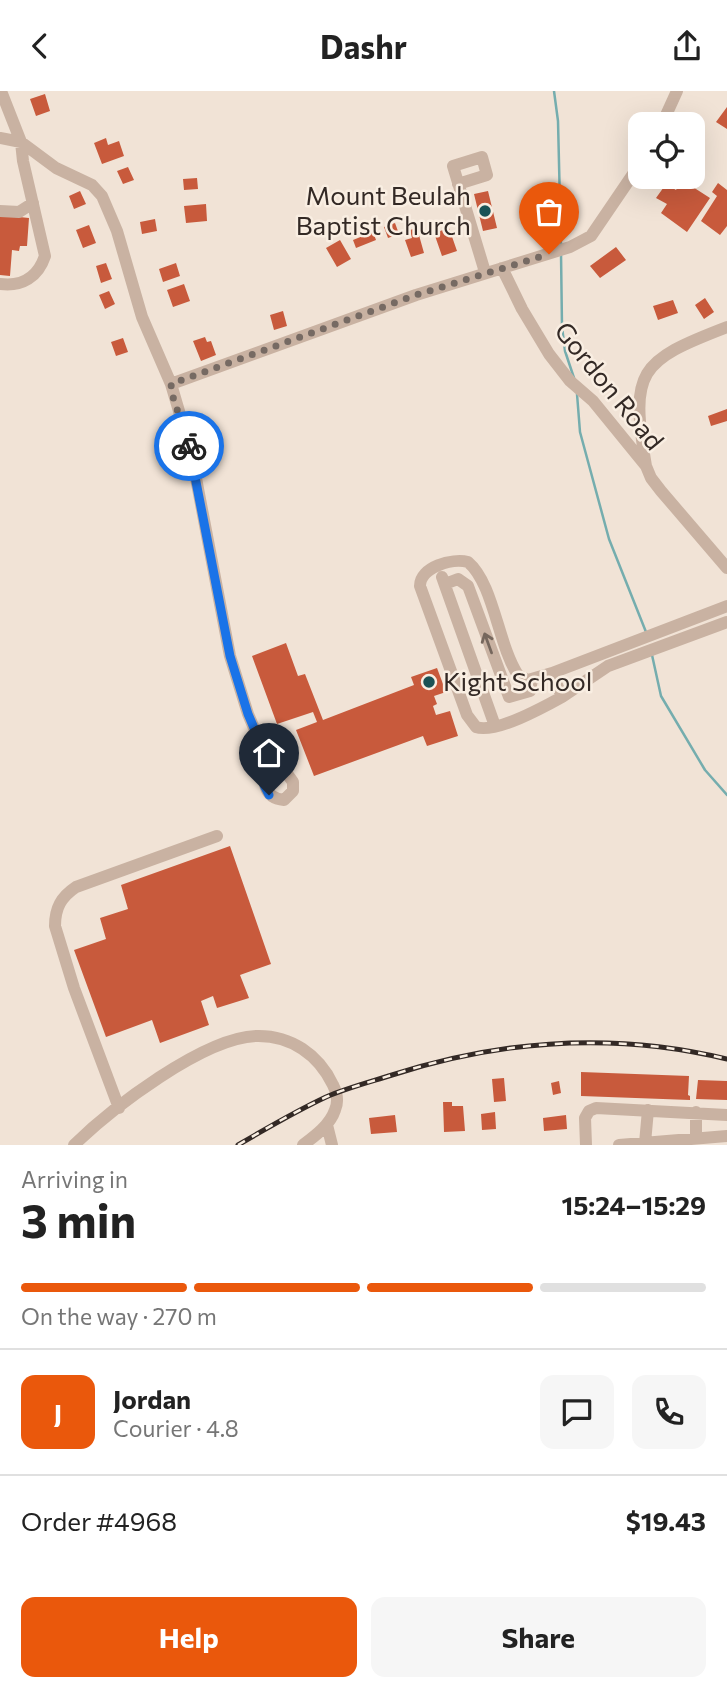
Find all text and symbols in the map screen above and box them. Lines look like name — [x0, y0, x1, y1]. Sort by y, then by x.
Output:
text: Dashr — [320, 26, 407, 66]
icon: back — [21, 27, 59, 65]
icon: share — [668, 27, 706, 65]
map controls — [628, 112, 705, 189]
button: locate — [628, 112, 705, 189]
place label: Mount Beulah Baptist Church — [296, 179, 471, 240]
pin — [519, 182, 579, 254]
icon: bag — [530, 193, 568, 231]
marker: Mount Beulah Baptist Church — [477, 203, 493, 219]
street label: Gordon Road — [549, 315, 671, 455]
courier — [154, 411, 224, 481]
icon: bike — [170, 427, 208, 465]
one-way arrow — [481, 632, 493, 654]
place label: Kight School — [443, 665, 592, 696]
marker: Kight School — [421, 674, 437, 690]
pin — [239, 723, 299, 795]
icon: home — [250, 734, 288, 772]
text: Arriving in — [21, 1165, 128, 1193]
text: 15:24–15:29 — [561, 1189, 706, 1220]
text: 3 min — [21, 1191, 136, 1247]
text: On the way · 270 m — [21, 1302, 217, 1330]
button: chat — [540, 1375, 614, 1449]
button: phone — [632, 1375, 706, 1449]
text: Jordan — [113, 1383, 191, 1414]
text: J — [54, 1397, 62, 1428]
text: Courier · 4.8 — [113, 1414, 239, 1442]
text: Order #4968 — [21, 1505, 177, 1536]
text: $19.43 — [626, 1505, 706, 1536]
button: Help — [21, 1597, 357, 1677]
button: Share — [371, 1597, 706, 1677]

